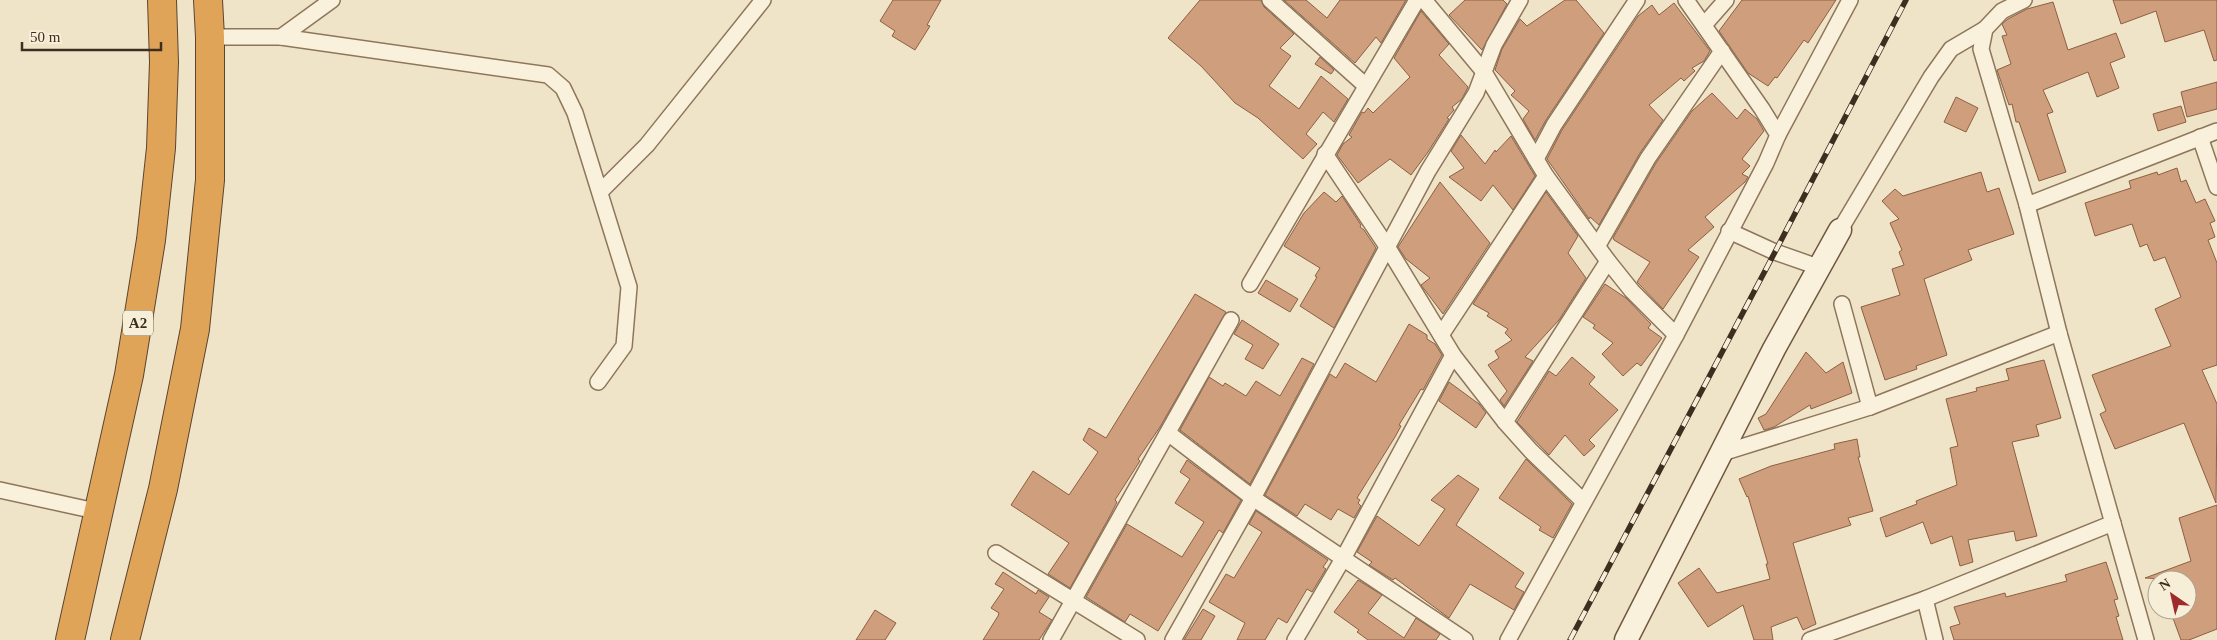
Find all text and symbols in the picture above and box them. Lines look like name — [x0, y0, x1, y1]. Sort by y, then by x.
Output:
scale bar — [22, 20, 161, 52]
text: 50 m — [30, 29, 61, 45]
road number: A2 — [123, 310, 153, 336]
north arrow — [2147, 570, 2197, 620]
text: N — [2157, 576, 2173, 594]

